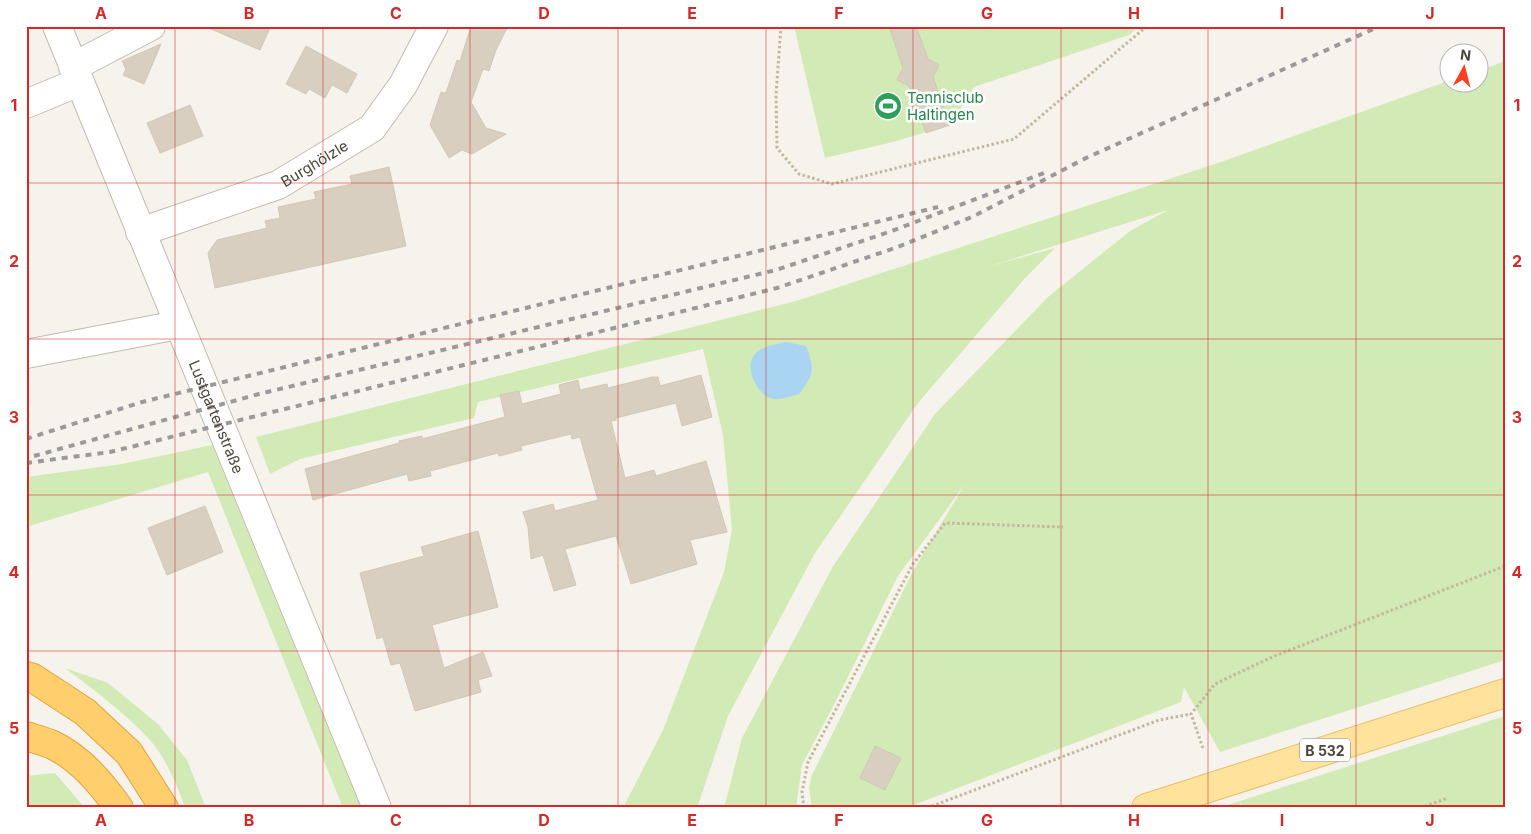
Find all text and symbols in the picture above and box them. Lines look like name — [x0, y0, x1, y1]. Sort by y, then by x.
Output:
text: A — [95, 3, 107, 23]
text: B — [244, 3, 254, 23]
text: C — [390, 3, 402, 23]
text: D — [538, 3, 550, 23]
text: E — [687, 3, 697, 23]
text: F — [834, 3, 844, 23]
text: G — [981, 3, 993, 23]
text: H — [1128, 3, 1140, 23]
text: I — [1280, 3, 1284, 23]
text: J — [1425, 3, 1435, 23]
north arrow — [1438, 42, 1488, 92]
text: N — [1459, 46, 1472, 64]
place label: Tennisclub Haltingen — [907, 88, 984, 124]
sports icon: Tennisclub Haltingen — [873, 91, 903, 121]
text: 1 — [11, 95, 17, 115]
text: 1 — [1514, 95, 1520, 115]
street label: Burghölzle — [277, 135, 351, 191]
text: 2 — [9, 251, 19, 271]
text: 2 — [1512, 251, 1522, 271]
street label: Lustgartenstraße — [185, 357, 249, 476]
text: 3 — [9, 407, 19, 427]
text: 3 — [1512, 407, 1522, 427]
text: 4 — [9, 562, 20, 582]
text: 4 — [1512, 562, 1523, 582]
text: 5 — [9, 718, 19, 738]
text: 5 — [1512, 718, 1522, 738]
road number: B 532 — [1300, 738, 1350, 762]
text: A — [95, 810, 107, 830]
text: B — [244, 810, 254, 830]
text: C — [390, 810, 402, 830]
text: D — [538, 810, 550, 830]
text: E — [687, 810, 697, 830]
text: F — [834, 810, 844, 830]
text: G — [981, 810, 993, 830]
text: H — [1128, 810, 1140, 830]
text: I — [1280, 810, 1284, 830]
text: J — [1425, 810, 1435, 830]

